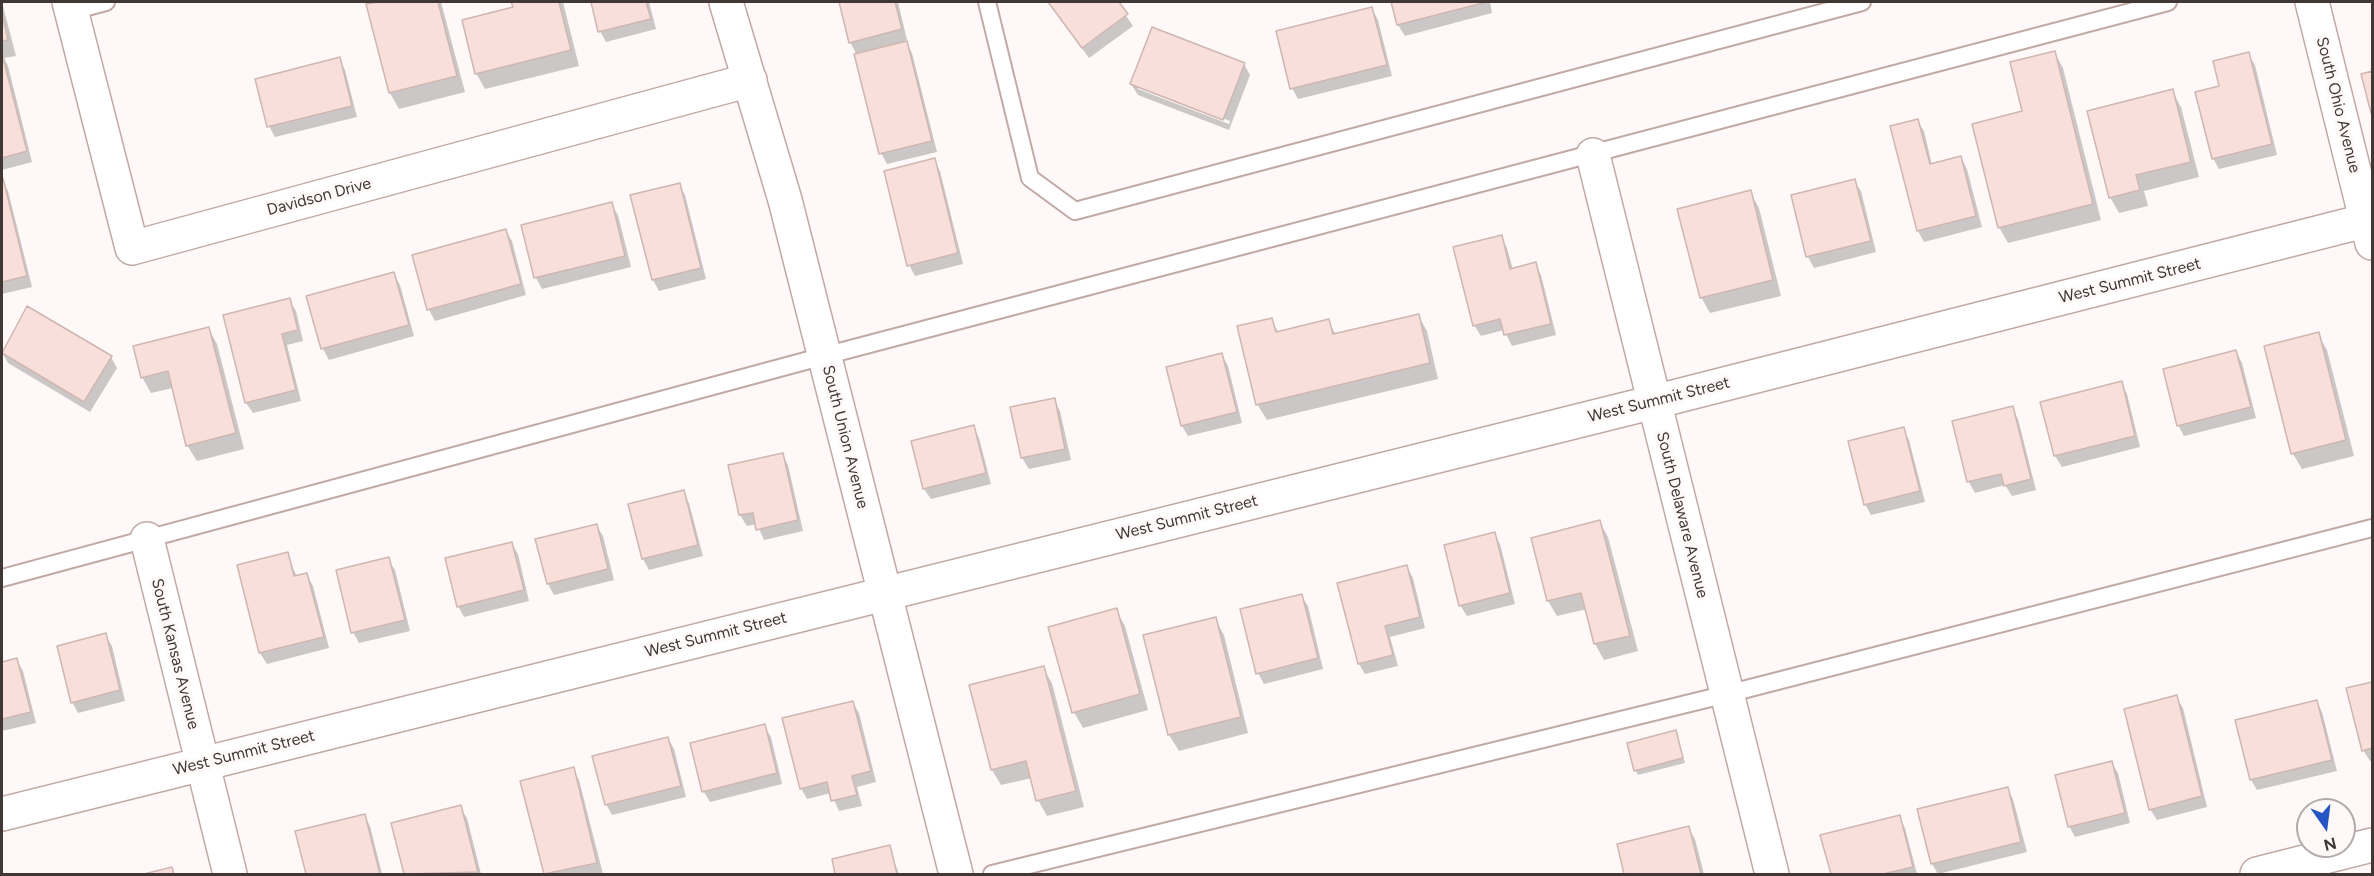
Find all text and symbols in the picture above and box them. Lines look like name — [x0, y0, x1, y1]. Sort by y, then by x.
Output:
street label: South Ohio Avenue — [2312, 35, 2364, 175]
street label: Davidson Drive — [265, 174, 373, 220]
street label: West Summit Street — [2057, 254, 2203, 308]
street label: South Union Avenue — [818, 363, 872, 511]
street label: West Summit Street — [1586, 373, 1732, 427]
street label: South Delaware Avenue — [1652, 430, 1712, 600]
street label: West Summit Street — [1114, 491, 1260, 545]
street label: South Kansas Avenue — [147, 577, 203, 731]
street label: West Summit Street — [643, 608, 789, 662]
street label: West Summit Street — [171, 726, 317, 780]
north arrow — [2296, 798, 2356, 858]
text: N — [2322, 833, 2338, 855]

